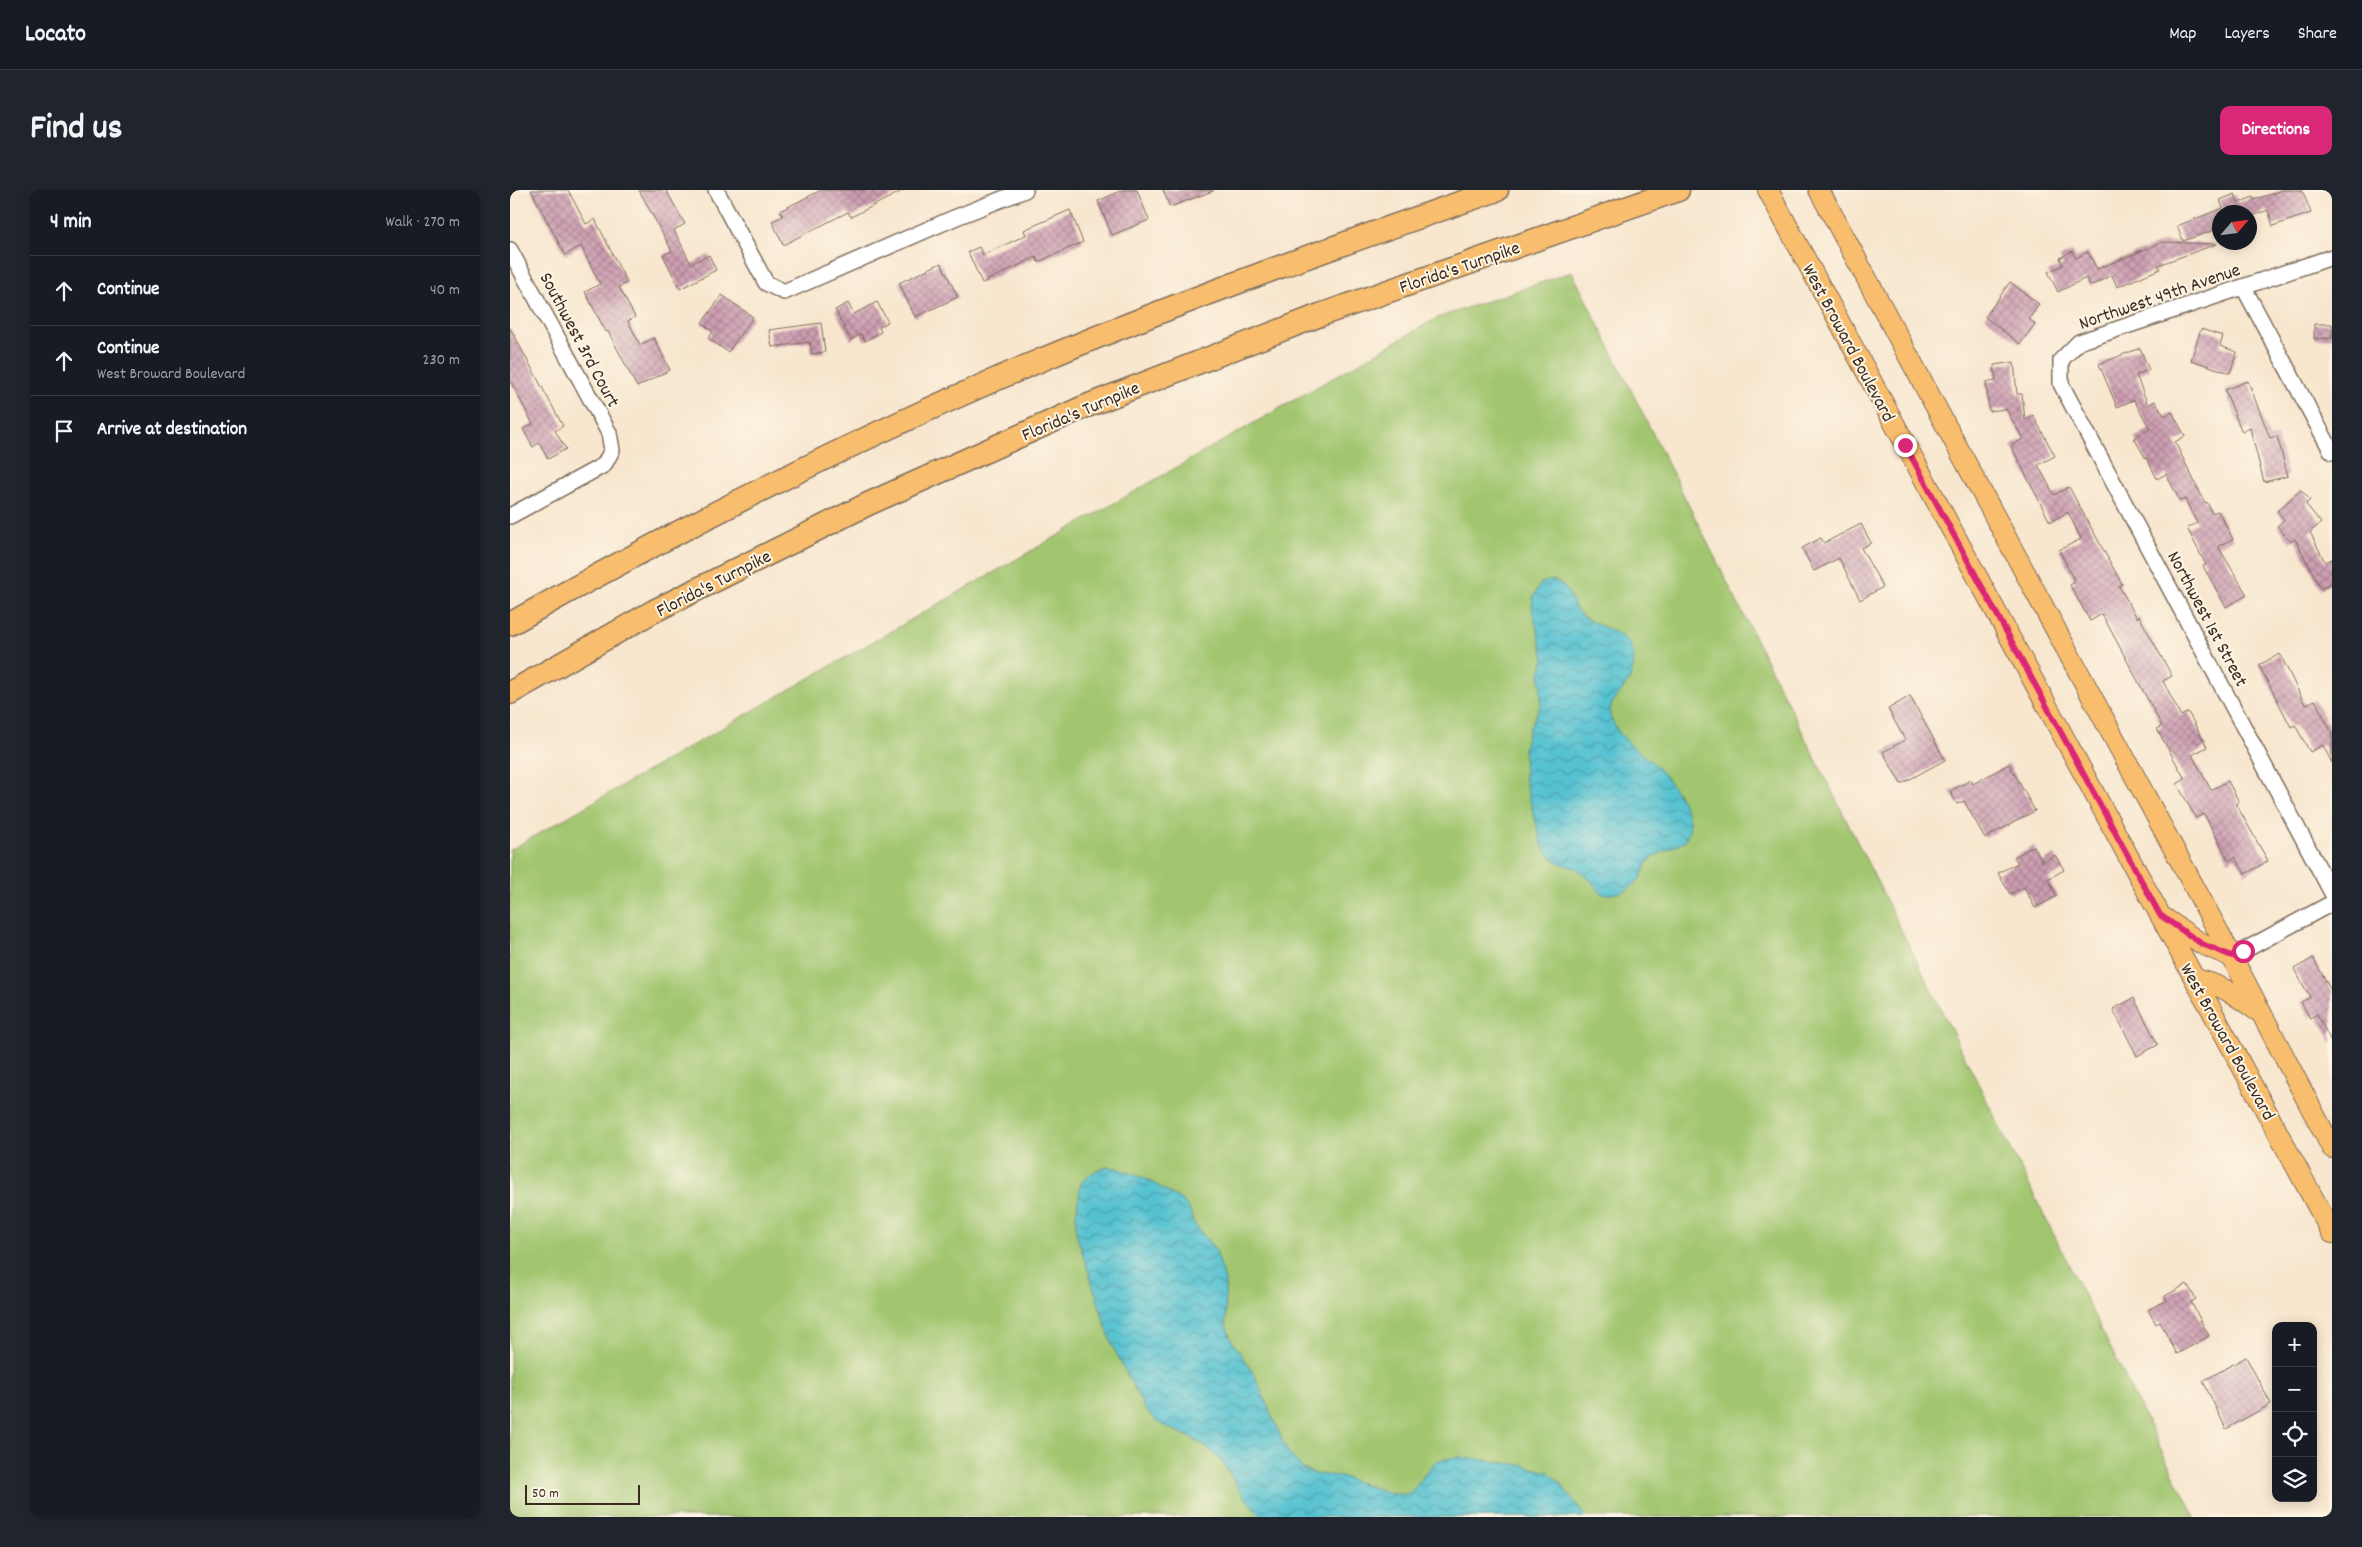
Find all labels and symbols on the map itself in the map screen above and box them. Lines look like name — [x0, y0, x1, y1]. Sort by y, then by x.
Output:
north arrow — [2212, 205, 2257, 250]
street label: Florida's Turnpike — [1396, 236, 1524, 303]
street label: Northwest 49th Avenue — [2076, 258, 2245, 339]
street label: West Broward Boulevard — [1794, 260, 1900, 428]
street label: Southwest 3rd Court — [531, 268, 625, 413]
street label: Florida's Turnpike — [1018, 376, 1145, 450]
route end — [1894, 434, 1917, 457]
street label: Florida's Turnpike — [652, 545, 777, 626]
street label: Northwest 1st Street — [2159, 547, 2253, 692]
route start — [2232, 940, 2255, 963]
street label: West Broward Boulevard — [2171, 959, 2280, 1126]
scale bar — [525, 1482, 640, 1505]

